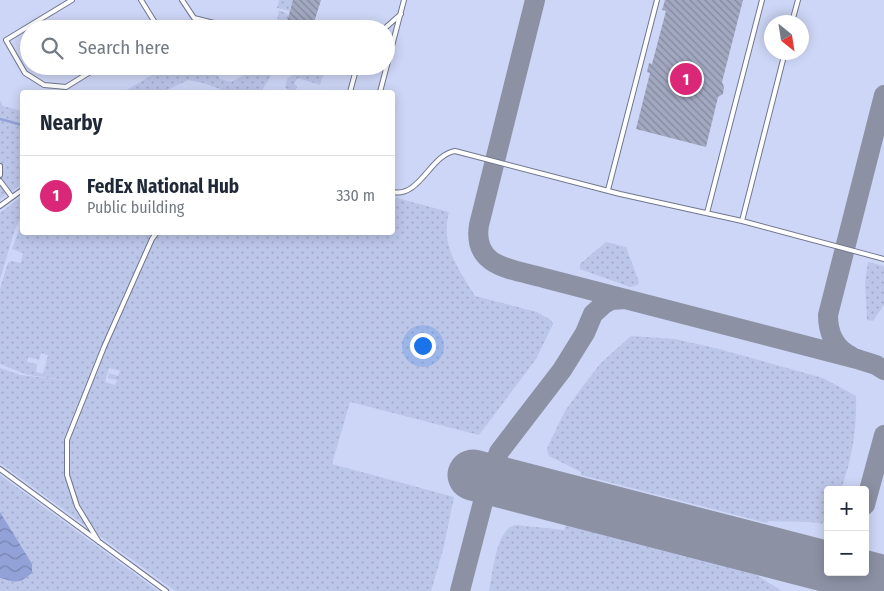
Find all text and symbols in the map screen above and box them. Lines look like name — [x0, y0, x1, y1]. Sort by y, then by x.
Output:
north arrow — [764, 15, 809, 60]
search box — [20, 20, 395, 75]
icon: search — [38, 34, 66, 62]
text: Search here — [78, 36, 170, 59]
pin: 1 — [670, 60, 702, 98]
text: Nearby — [40, 110, 102, 136]
text: FedEx National Hub — [87, 175, 239, 198]
text: 1 — [53, 186, 59, 205]
text: 330 m — [336, 186, 375, 205]
text: Public building — [87, 198, 184, 217]
your location — [410, 333, 436, 359]
map controls — [824, 486, 869, 576]
button: + — [824, 486, 869, 531]
button: − — [824, 531, 869, 576]

